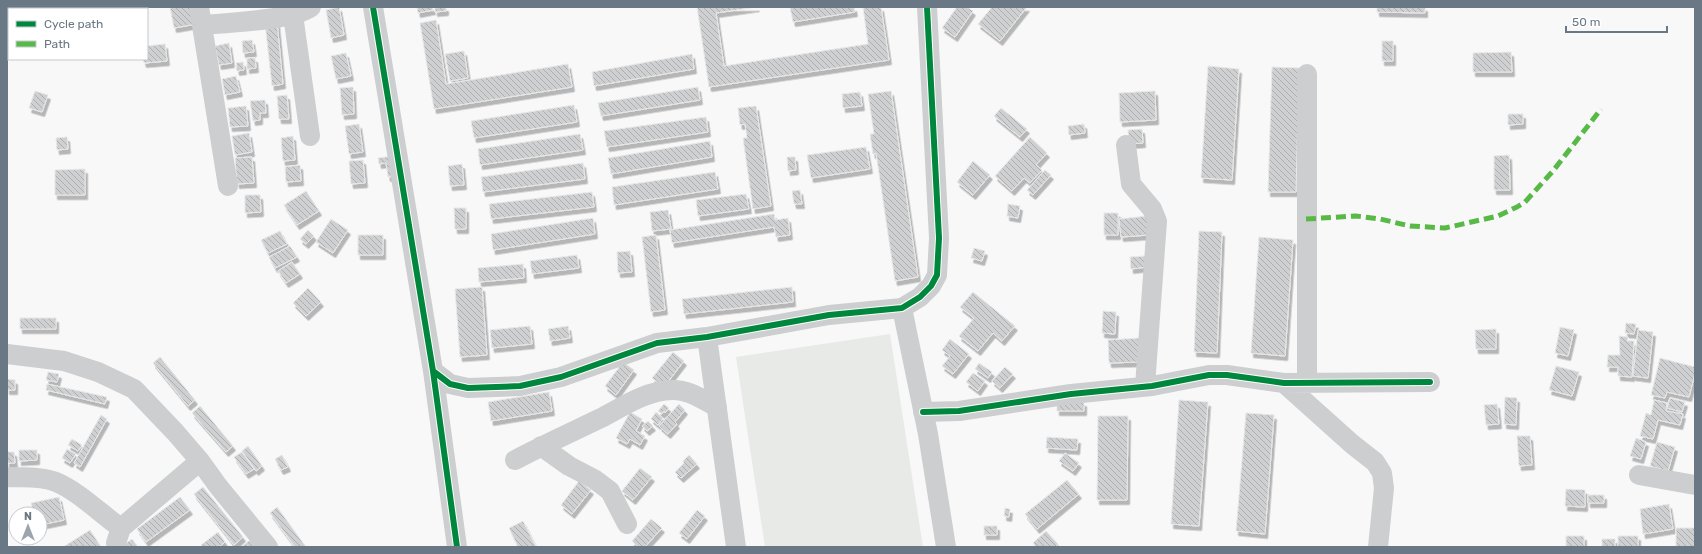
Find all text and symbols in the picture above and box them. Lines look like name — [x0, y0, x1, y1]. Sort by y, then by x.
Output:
legend — [8, 8, 148, 60]
scale bar — [1566, 8, 1667, 34]
text: 50 m — [1572, 15, 1600, 29]
text: Cycle path — [44, 17, 103, 31]
text: Path — [44, 37, 70, 51]
north arrow — [8, 506, 48, 546]
text: N — [24, 510, 32, 523]

